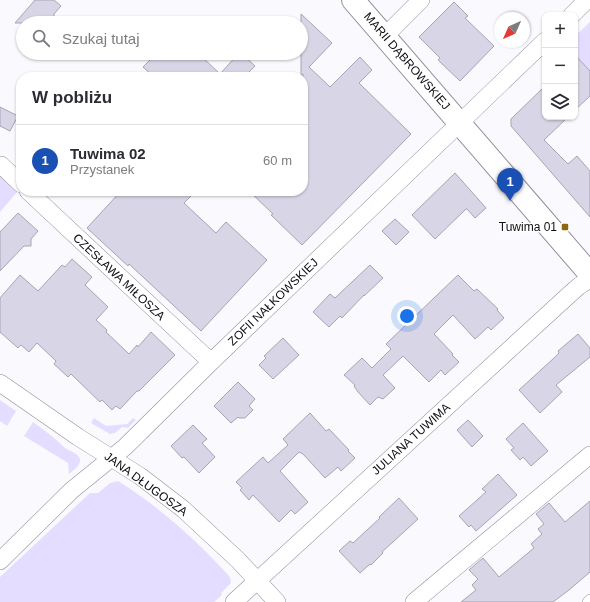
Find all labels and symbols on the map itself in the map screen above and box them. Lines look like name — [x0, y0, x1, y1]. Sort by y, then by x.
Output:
street label: MARII DĄBROWSKIEJ — [361, 10, 453, 112]
north arrow — [494, 12, 530, 48]
pin: 1 — [497, 168, 523, 201]
place label: Tuwima 01 — [499, 220, 557, 234]
marker: Tuwima 01 — [560, 222, 570, 232]
street label: CZESŁAWA MIŁOSZA — [70, 231, 168, 323]
street label: ZOFII NAŁKOWSKIEJ — [225, 256, 321, 348]
your location — [397, 306, 417, 326]
street label: JULIANA TUWIMA — [369, 400, 453, 478]
street label: JANA DŁUGOSZA — [102, 449, 190, 519]

